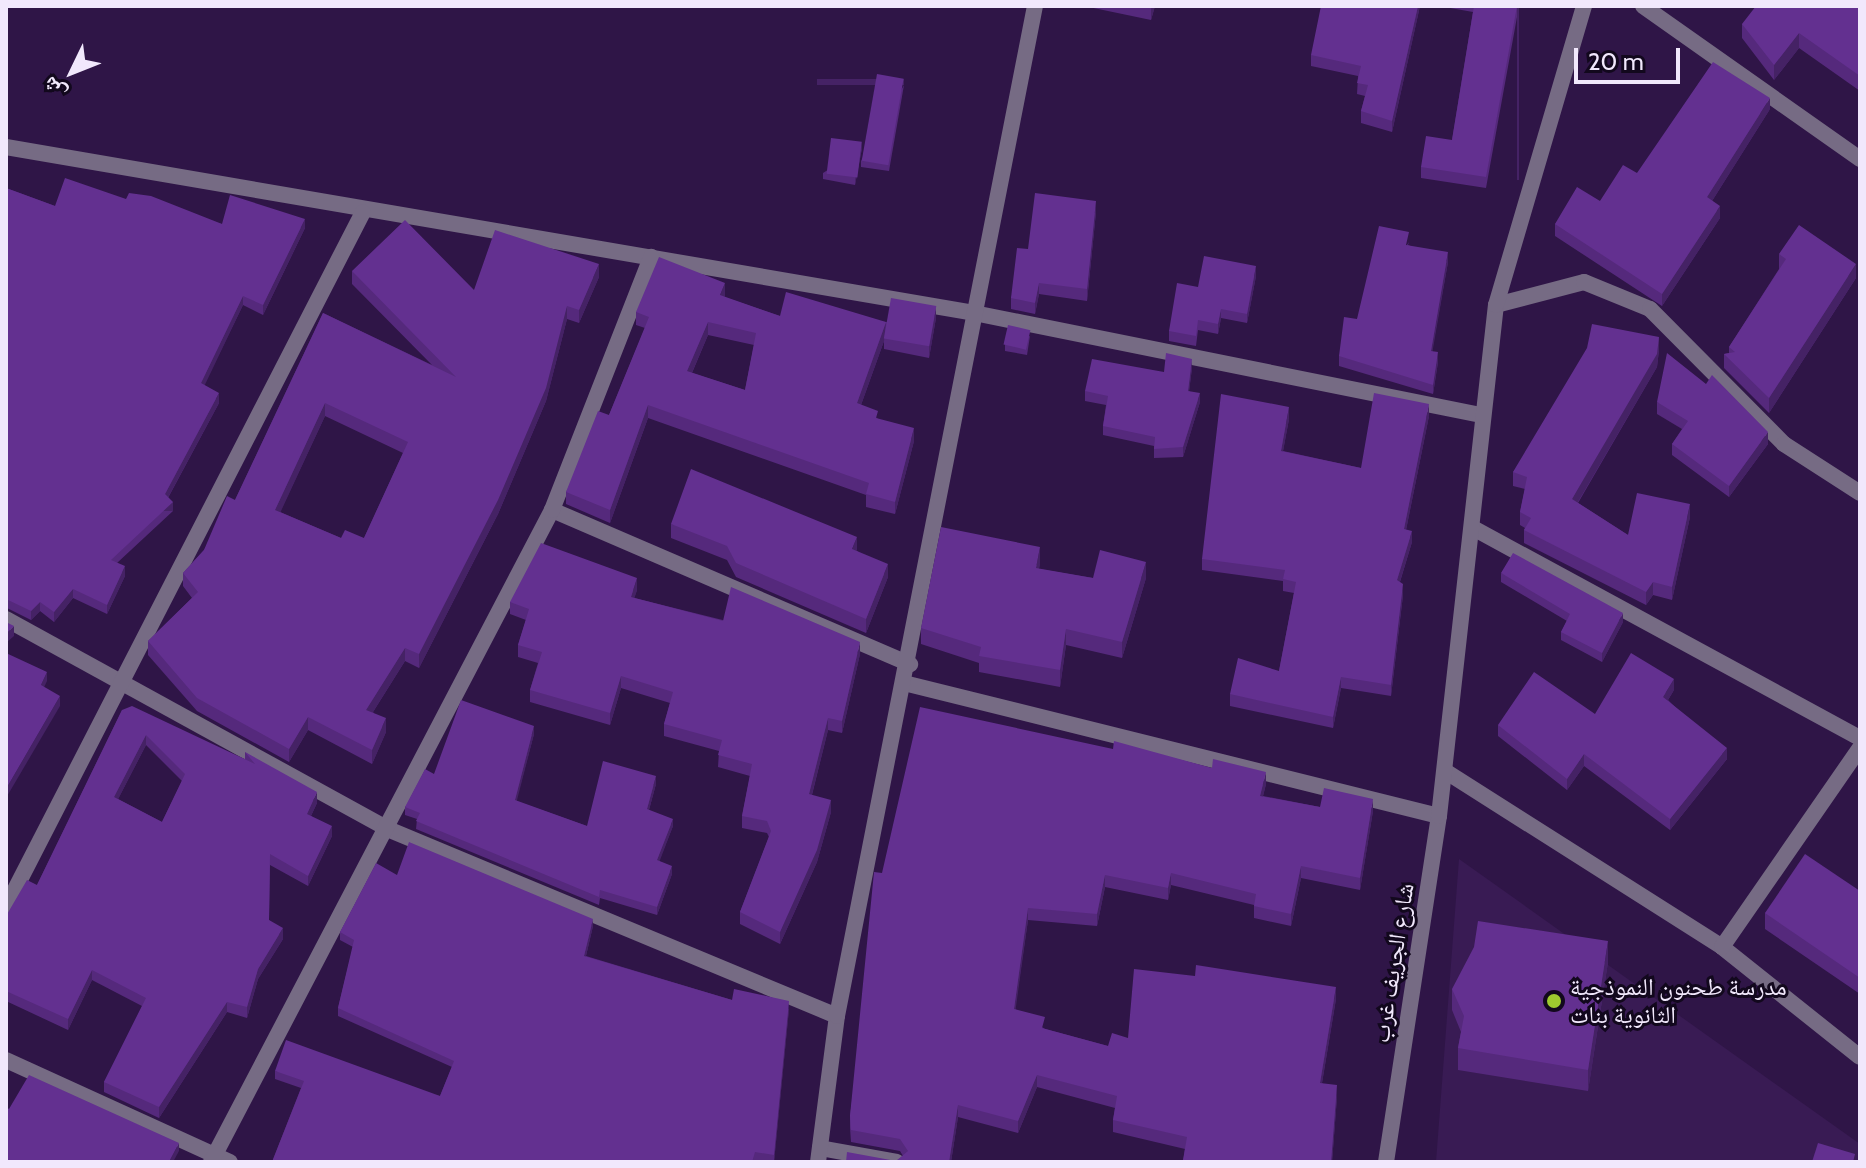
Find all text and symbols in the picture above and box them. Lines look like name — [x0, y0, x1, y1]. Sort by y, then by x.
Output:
north arrow — [32, 32, 112, 112]
scale bar — [1578, 32, 1684, 82]
text: 20 m — [1588, 47, 1644, 76]
text: ش — [36, 71, 72, 106]
street label: شارع الجريف غرب — [1366, 881, 1420, 1045]
place label: مدرسة طحنون النموذجية الثانوية بنات — [1570, 973, 1787, 1029]
marker: مدرسة طحنون النموذجية الثانوية بنات — [1545, 992, 1563, 1010]

